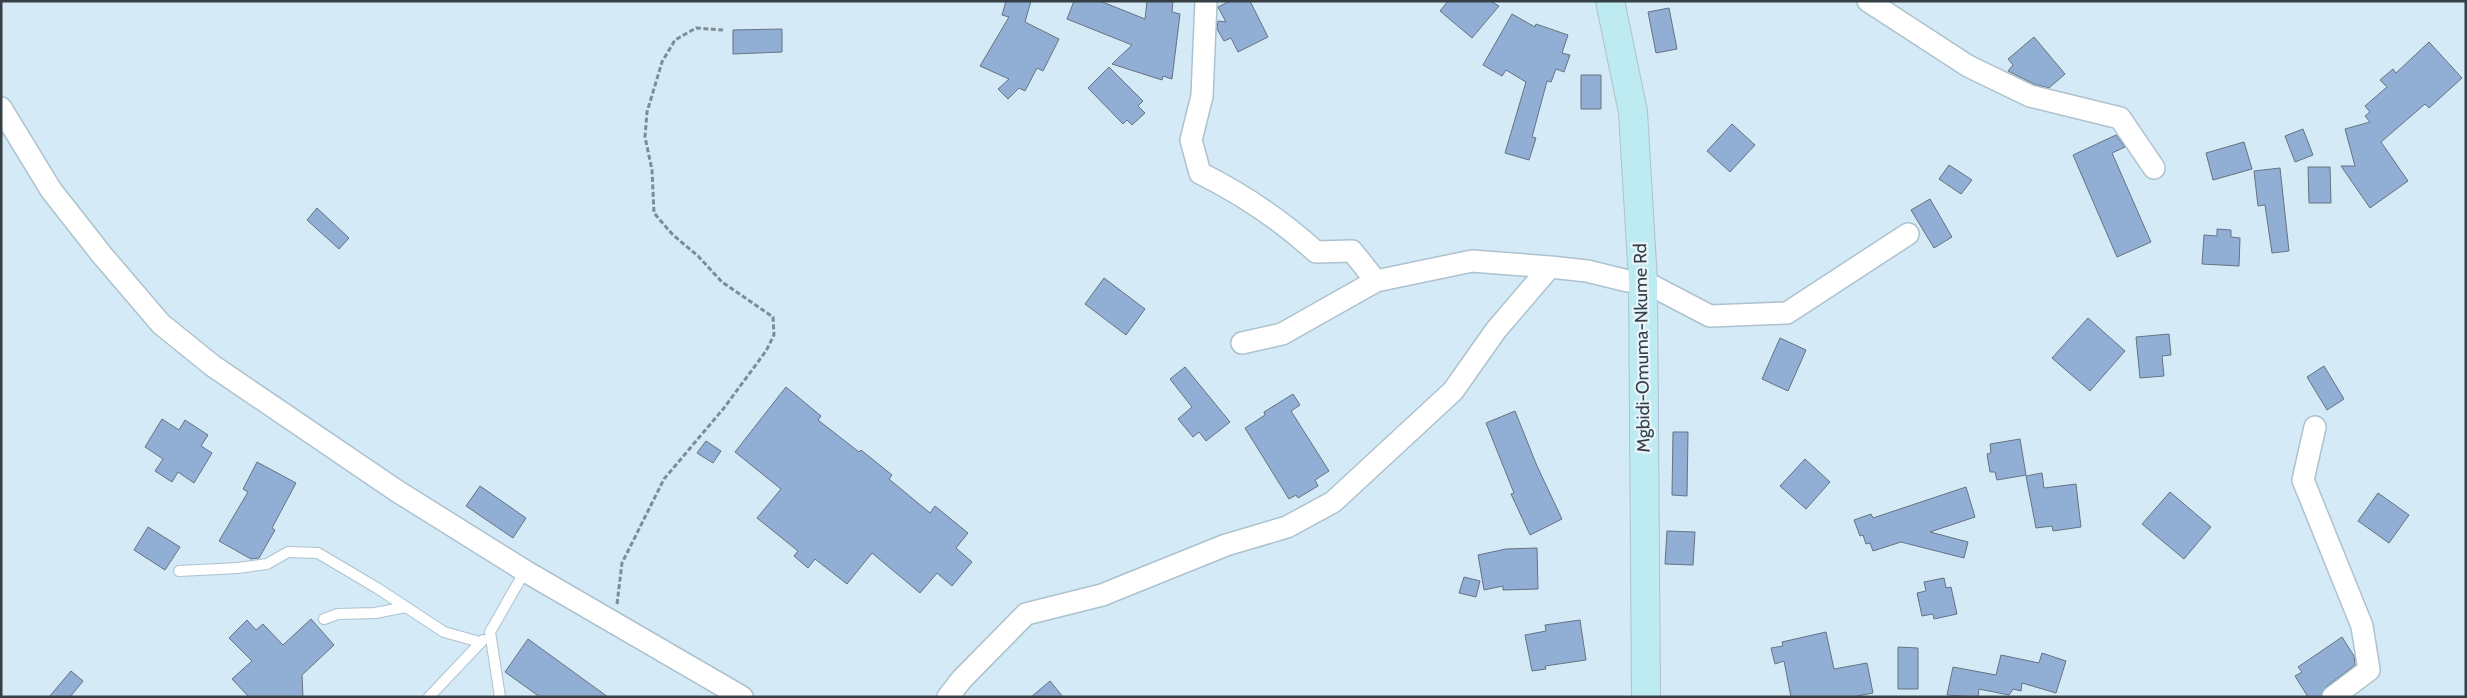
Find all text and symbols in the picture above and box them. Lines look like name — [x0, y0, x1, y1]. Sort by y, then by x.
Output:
street label: Mgbidi-Omuma-Nkume Rd — [1629, 243, 1655, 453]

